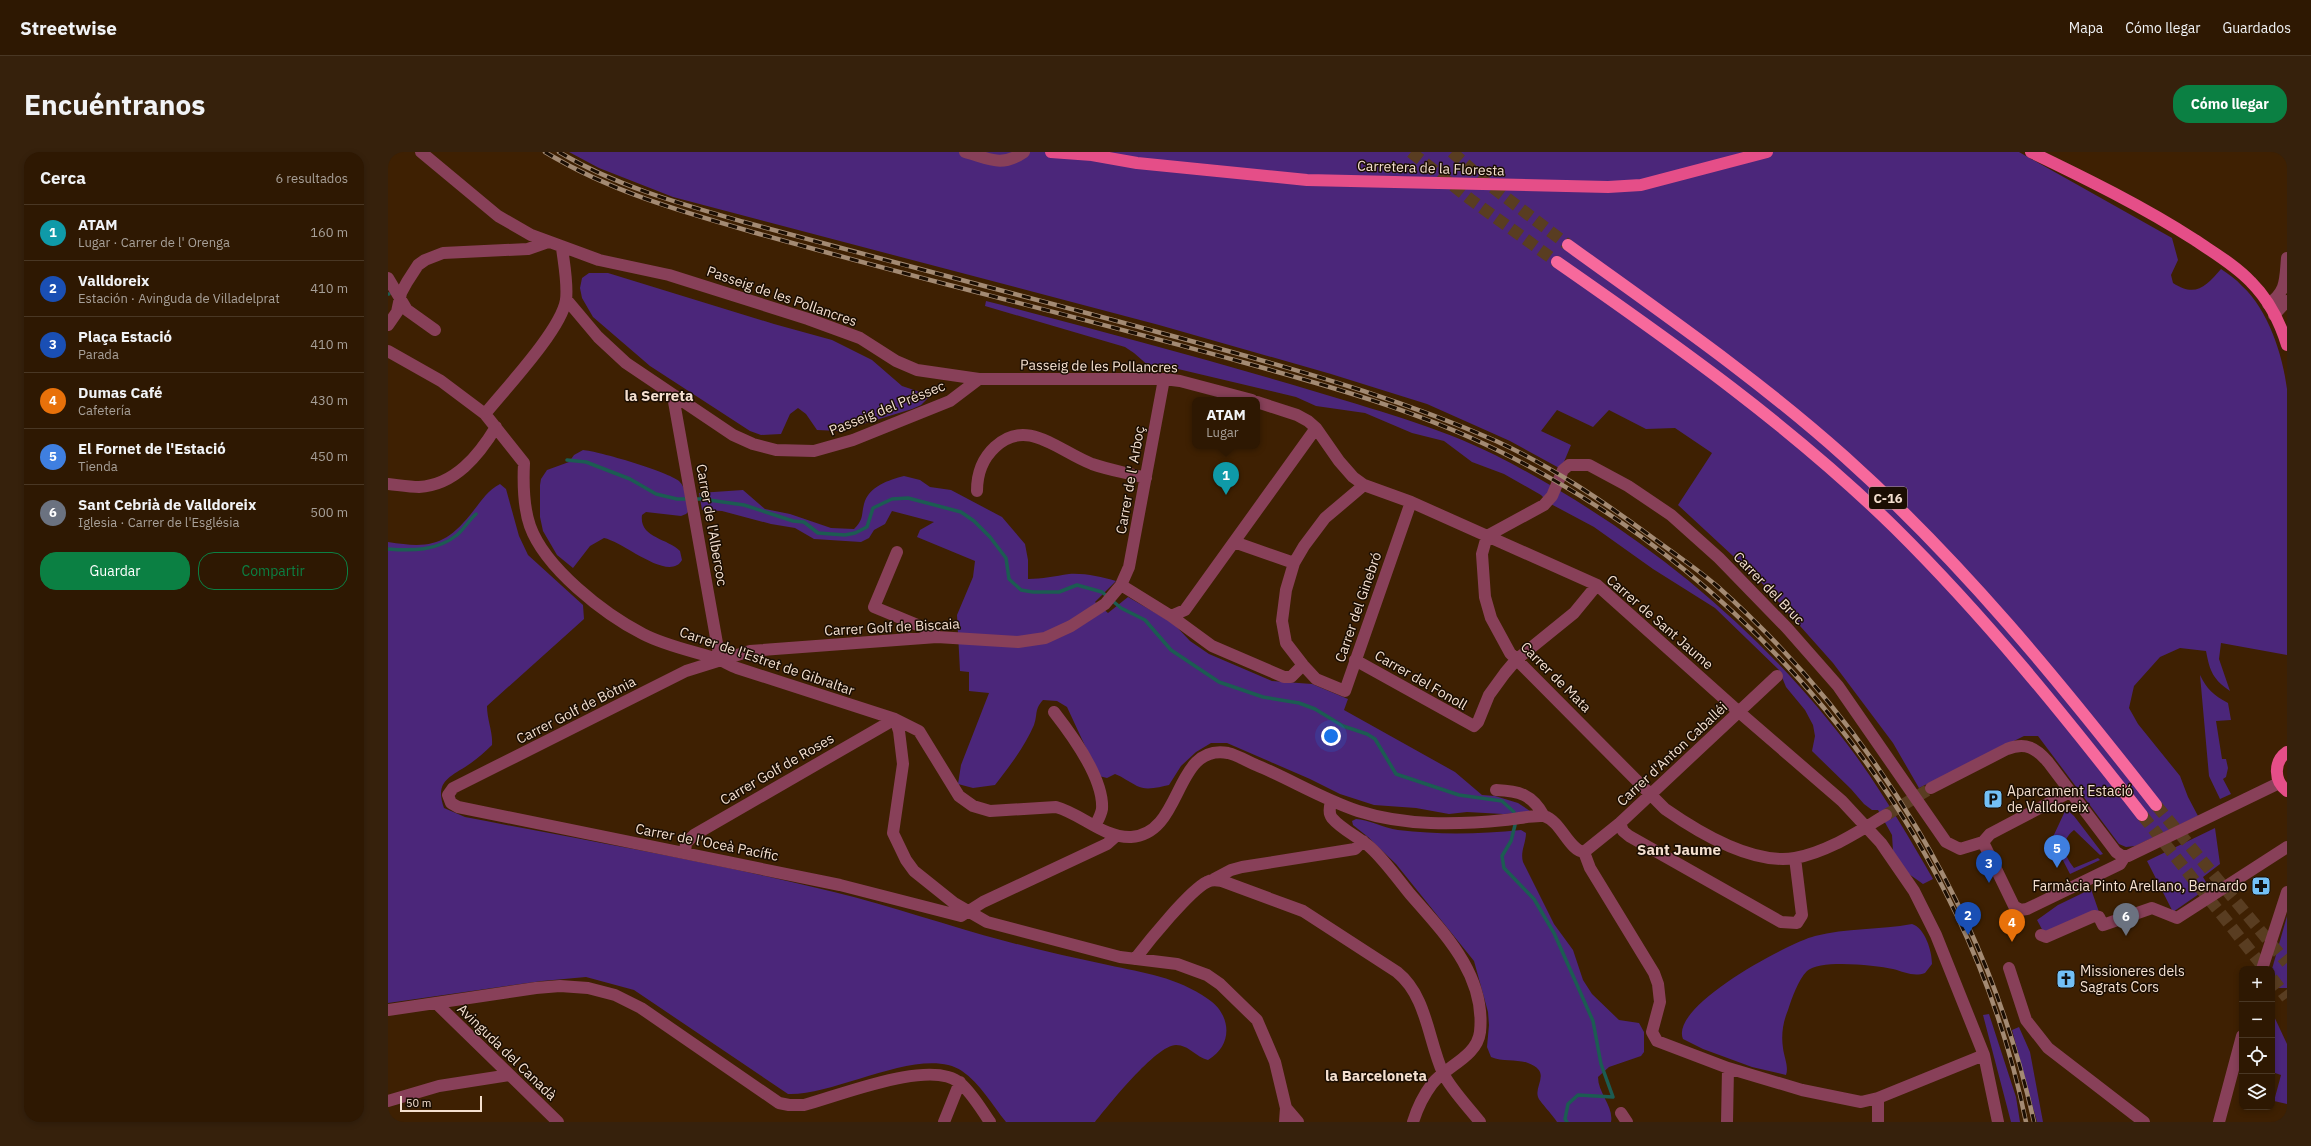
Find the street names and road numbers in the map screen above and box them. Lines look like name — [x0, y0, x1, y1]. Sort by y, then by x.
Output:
street label: Carretera de la Floresta — [1357, 156, 1506, 180]
street label: Passeig de les Pollancres — [705, 262, 860, 330]
street label: Passeig de les Pollancres — [1020, 356, 1178, 376]
street label: Passeig del Préssec — [826, 377, 948, 439]
street label: Carrer de l' Arboç — [1112, 425, 1148, 535]
street label: Carrer de l'Albercoc — [692, 463, 732, 587]
road number: C-16 — [1869, 487, 1907, 509]
street label: Carrer del Bruc — [1730, 548, 1808, 628]
street label: Carrer del Ginebró — [1331, 549, 1385, 664]
street label: Carrer de Sant Jaume — [1603, 571, 1717, 674]
street label: Carrer Golf de Biscaia — [824, 614, 961, 640]
street label: Carrer de l'Estret de Gibraltar — [677, 623, 857, 699]
street label: Carrer de Mata — [1517, 638, 1596, 717]
street label: Carrer del Fonoll — [1371, 646, 1471, 714]
street label: Carrer Golf de Bòtnia — [513, 672, 639, 748]
street label: Carrer d'Anton Caballéi — [1613, 698, 1731, 810]
street label: Carrer Golf de Roses — [717, 729, 837, 809]
street label: Carrer de l'Oceà Pacífic — [634, 819, 780, 865]
street label: Avinguda del Canadà — [454, 1000, 561, 1104]

